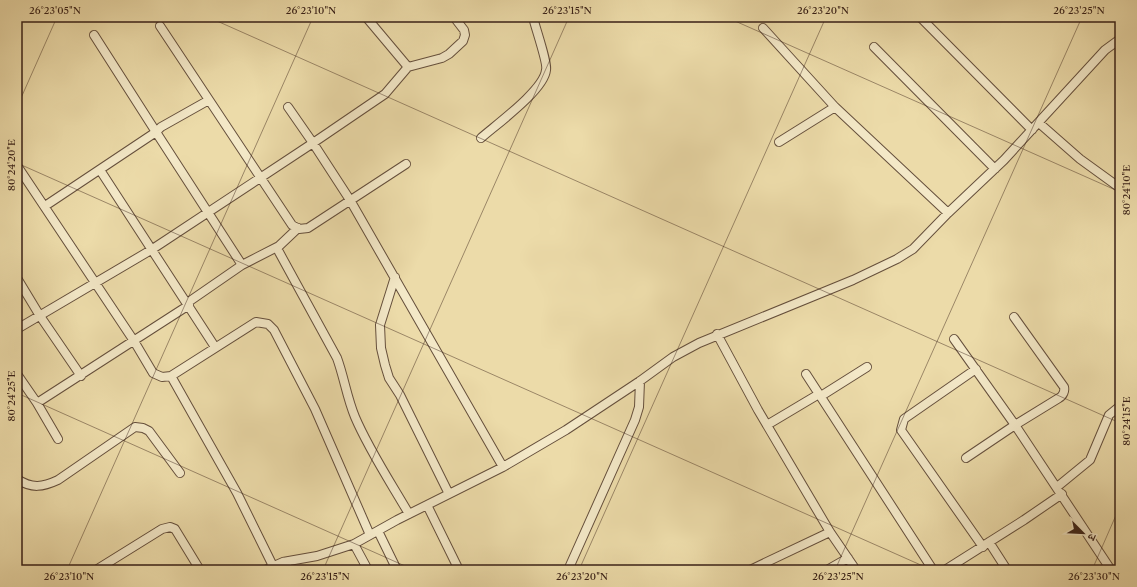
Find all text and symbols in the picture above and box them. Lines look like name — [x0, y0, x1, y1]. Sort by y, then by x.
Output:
text: 26°23'05"N — [29, 4, 81, 17]
text: 26°23'10"N — [286, 4, 336, 17]
text: 26°23'15"N — [542, 4, 592, 17]
text: 26°23'20"N — [797, 4, 849, 17]
text: 26°23'25"N — [1053, 4, 1105, 17]
text: 80°24'20"E — [5, 139, 18, 191]
text: 80°24'10"E — [1120, 165, 1133, 215]
text: 80°24'25"E — [5, 370, 18, 421]
text: 80°24'15"E — [1120, 396, 1133, 446]
north arrow — [1063, 513, 1103, 553]
text: उ — [1084, 531, 1100, 544]
text: 26°23'10"N — [44, 570, 94, 583]
text: 26°23'15"N — [300, 570, 350, 583]
text: 26°23'20"N — [556, 570, 608, 583]
text: 26°23'25"N — [812, 570, 864, 583]
text: 26°23'30"N — [1068, 570, 1120, 583]

